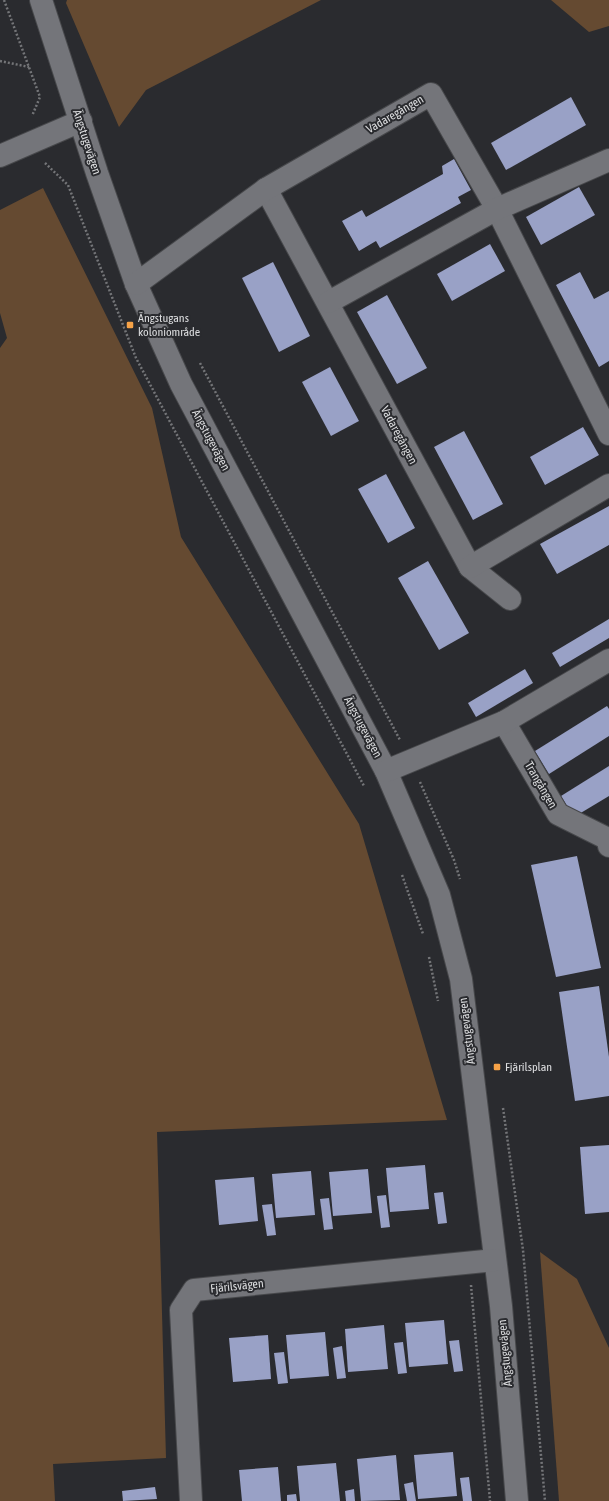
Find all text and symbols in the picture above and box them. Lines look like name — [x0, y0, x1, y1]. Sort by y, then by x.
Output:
street label: Vadaregången — [364, 92, 426, 136]
street label: Ängstugevägen — [70, 108, 104, 176]
place label: Ängstugans koloniområde — [138, 311, 200, 339]
marker: Ängstugans koloniområde — [125, 320, 135, 330]
street label: Vadaregången — [378, 404, 420, 466]
street label: Ängstugevägen — [189, 407, 233, 473]
street label: Ängstugevägen — [341, 694, 385, 760]
street label: Trangången — [522, 759, 560, 811]
street label: Ängstugevägen — [456, 997, 478, 1065]
place label: Fjärilsplan — [505, 1060, 552, 1074]
marker: Fjärilsplan — [492, 1062, 502, 1072]
street label: Fjärilsvägen — [210, 1276, 264, 1296]
street label: Ängstugevägen — [495, 1319, 515, 1387]

